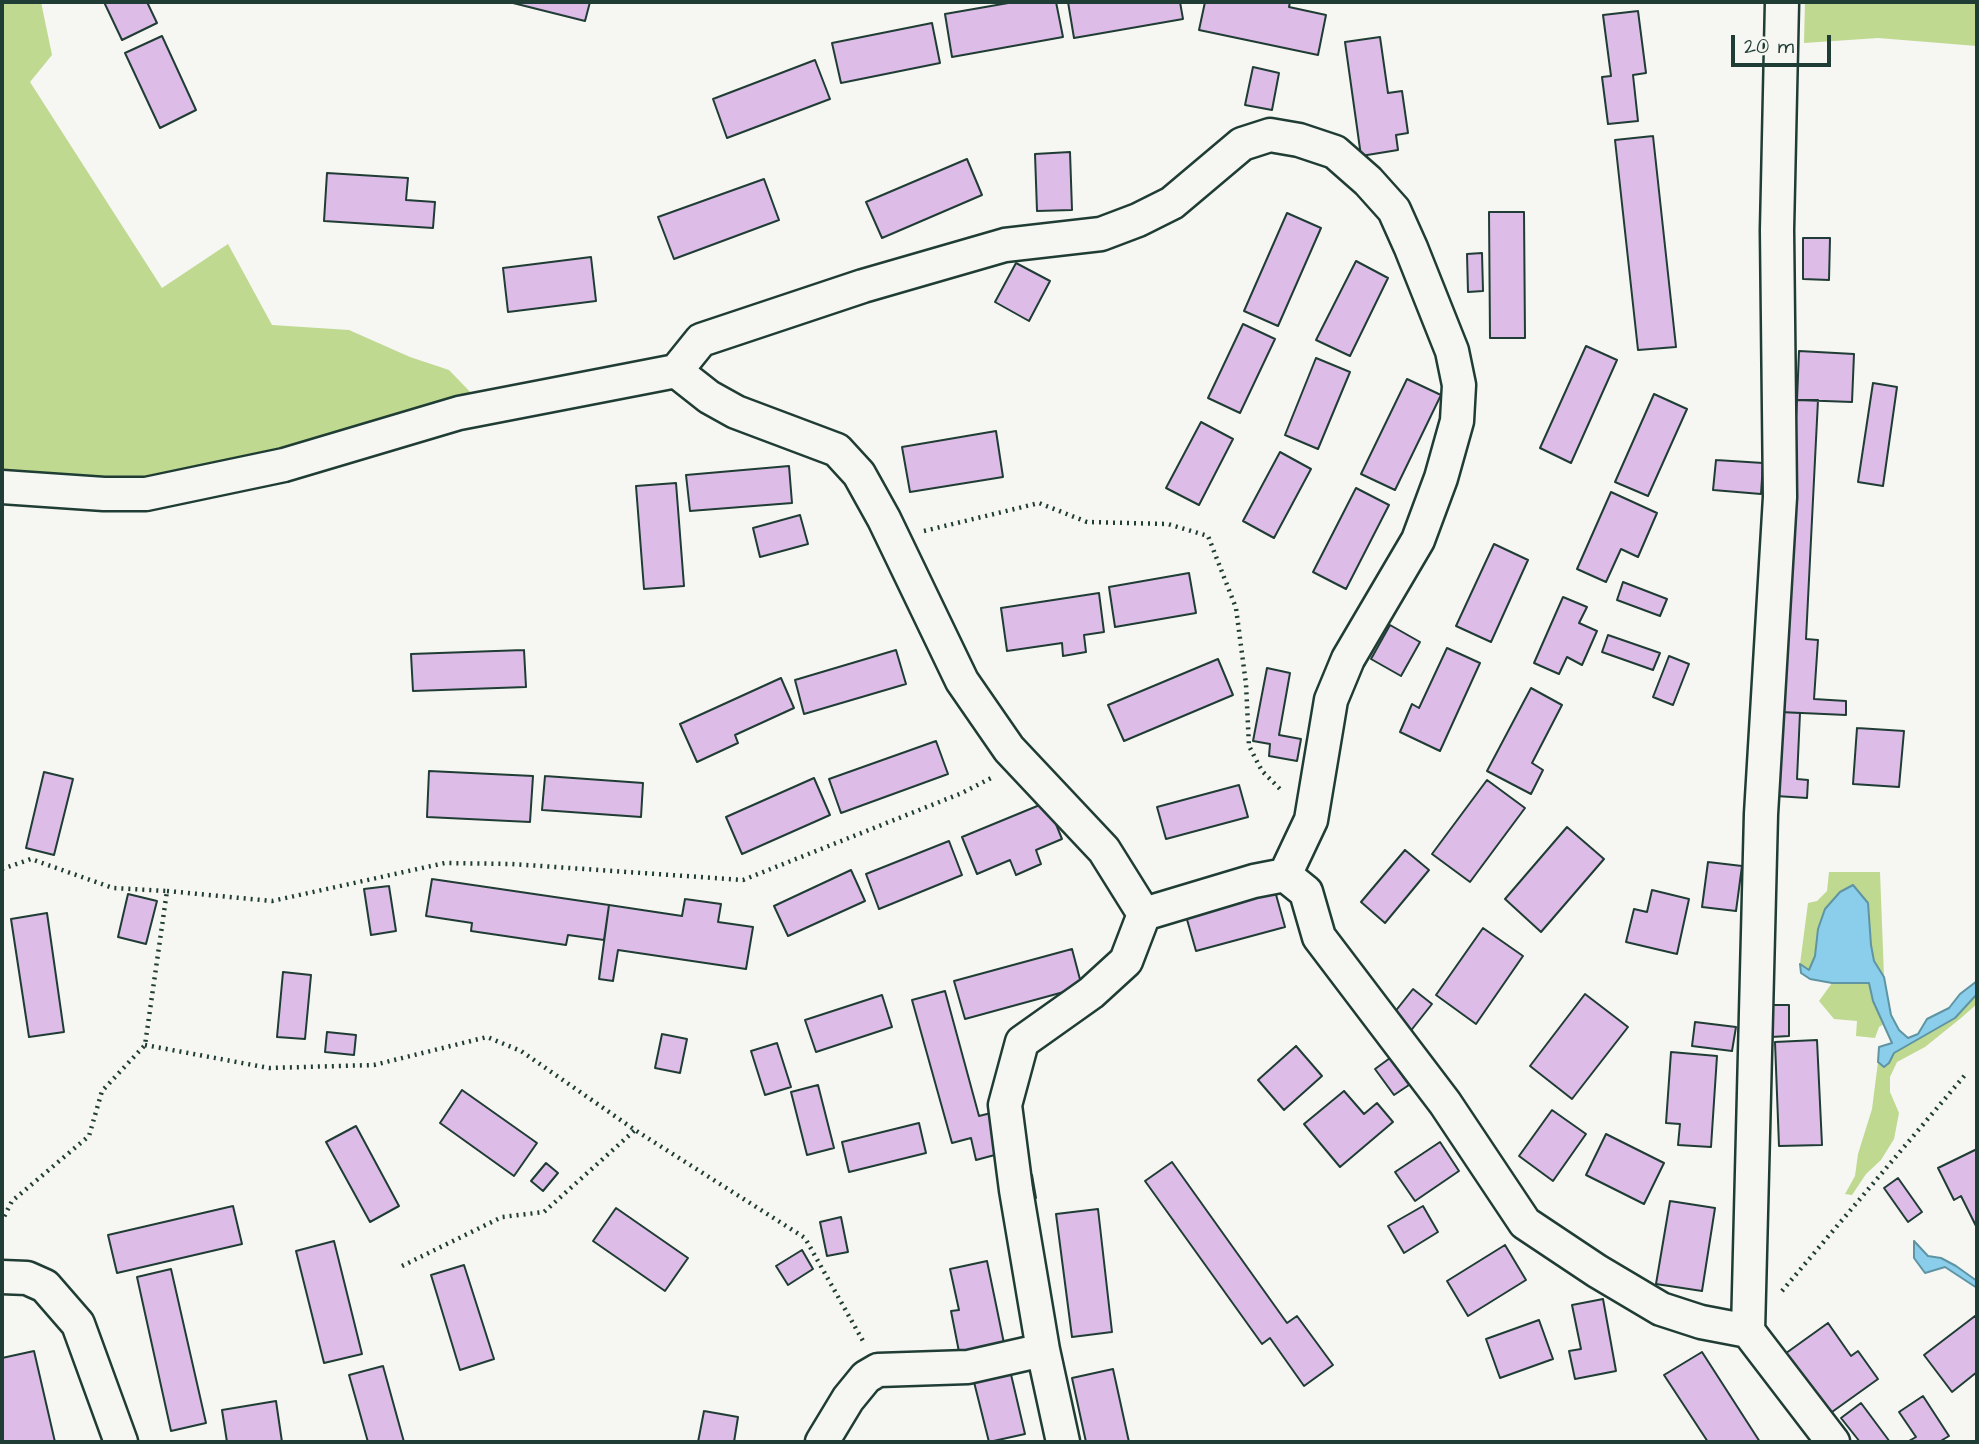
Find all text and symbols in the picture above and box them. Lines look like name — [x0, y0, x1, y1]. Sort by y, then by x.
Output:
scale bar — [1734, 21, 1834, 65]
text: 20 m — [1744, 32, 1794, 61]

